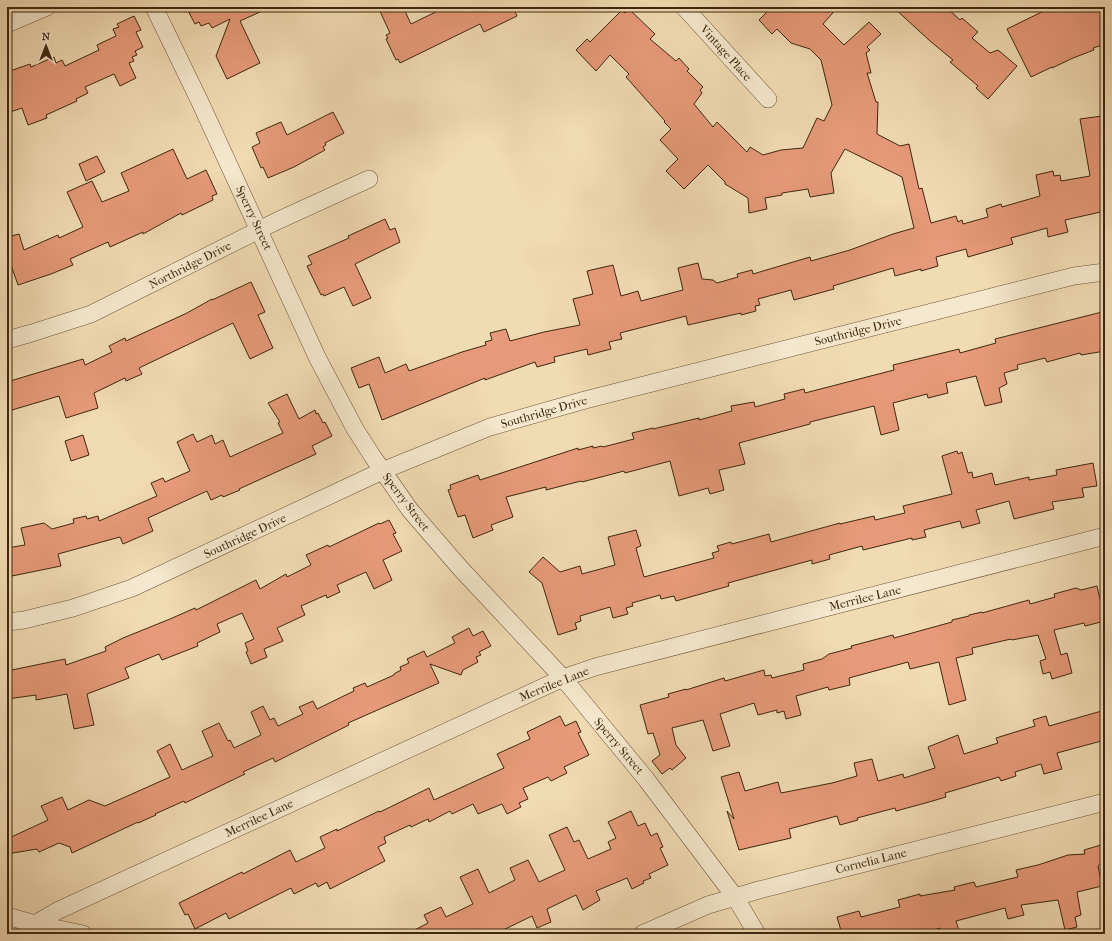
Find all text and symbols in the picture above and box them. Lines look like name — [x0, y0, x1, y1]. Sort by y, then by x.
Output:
street label: Vintage Place — [697, 21, 755, 84]
north arrow — [26, 26, 66, 66]
text: N — [42, 30, 51, 43]
street label: Sperry Street — [233, 184, 275, 253]
street label: Northridge Drive — [147, 238, 234, 292]
street label: Southridge Drive — [813, 313, 903, 349]
street label: Southridge Drive — [499, 393, 589, 431]
street label: Sperry Street — [380, 470, 433, 535]
street label: Southridge Drive — [202, 511, 288, 561]
street label: Merrilee Lane — [827, 582, 903, 614]
street label: Merrilee Lane — [517, 664, 591, 704]
street label: Sperry Street — [591, 715, 647, 778]
street label: Merrilee Lane — [223, 796, 295, 840]
street label: Cornelia Lane — [834, 845, 908, 877]

